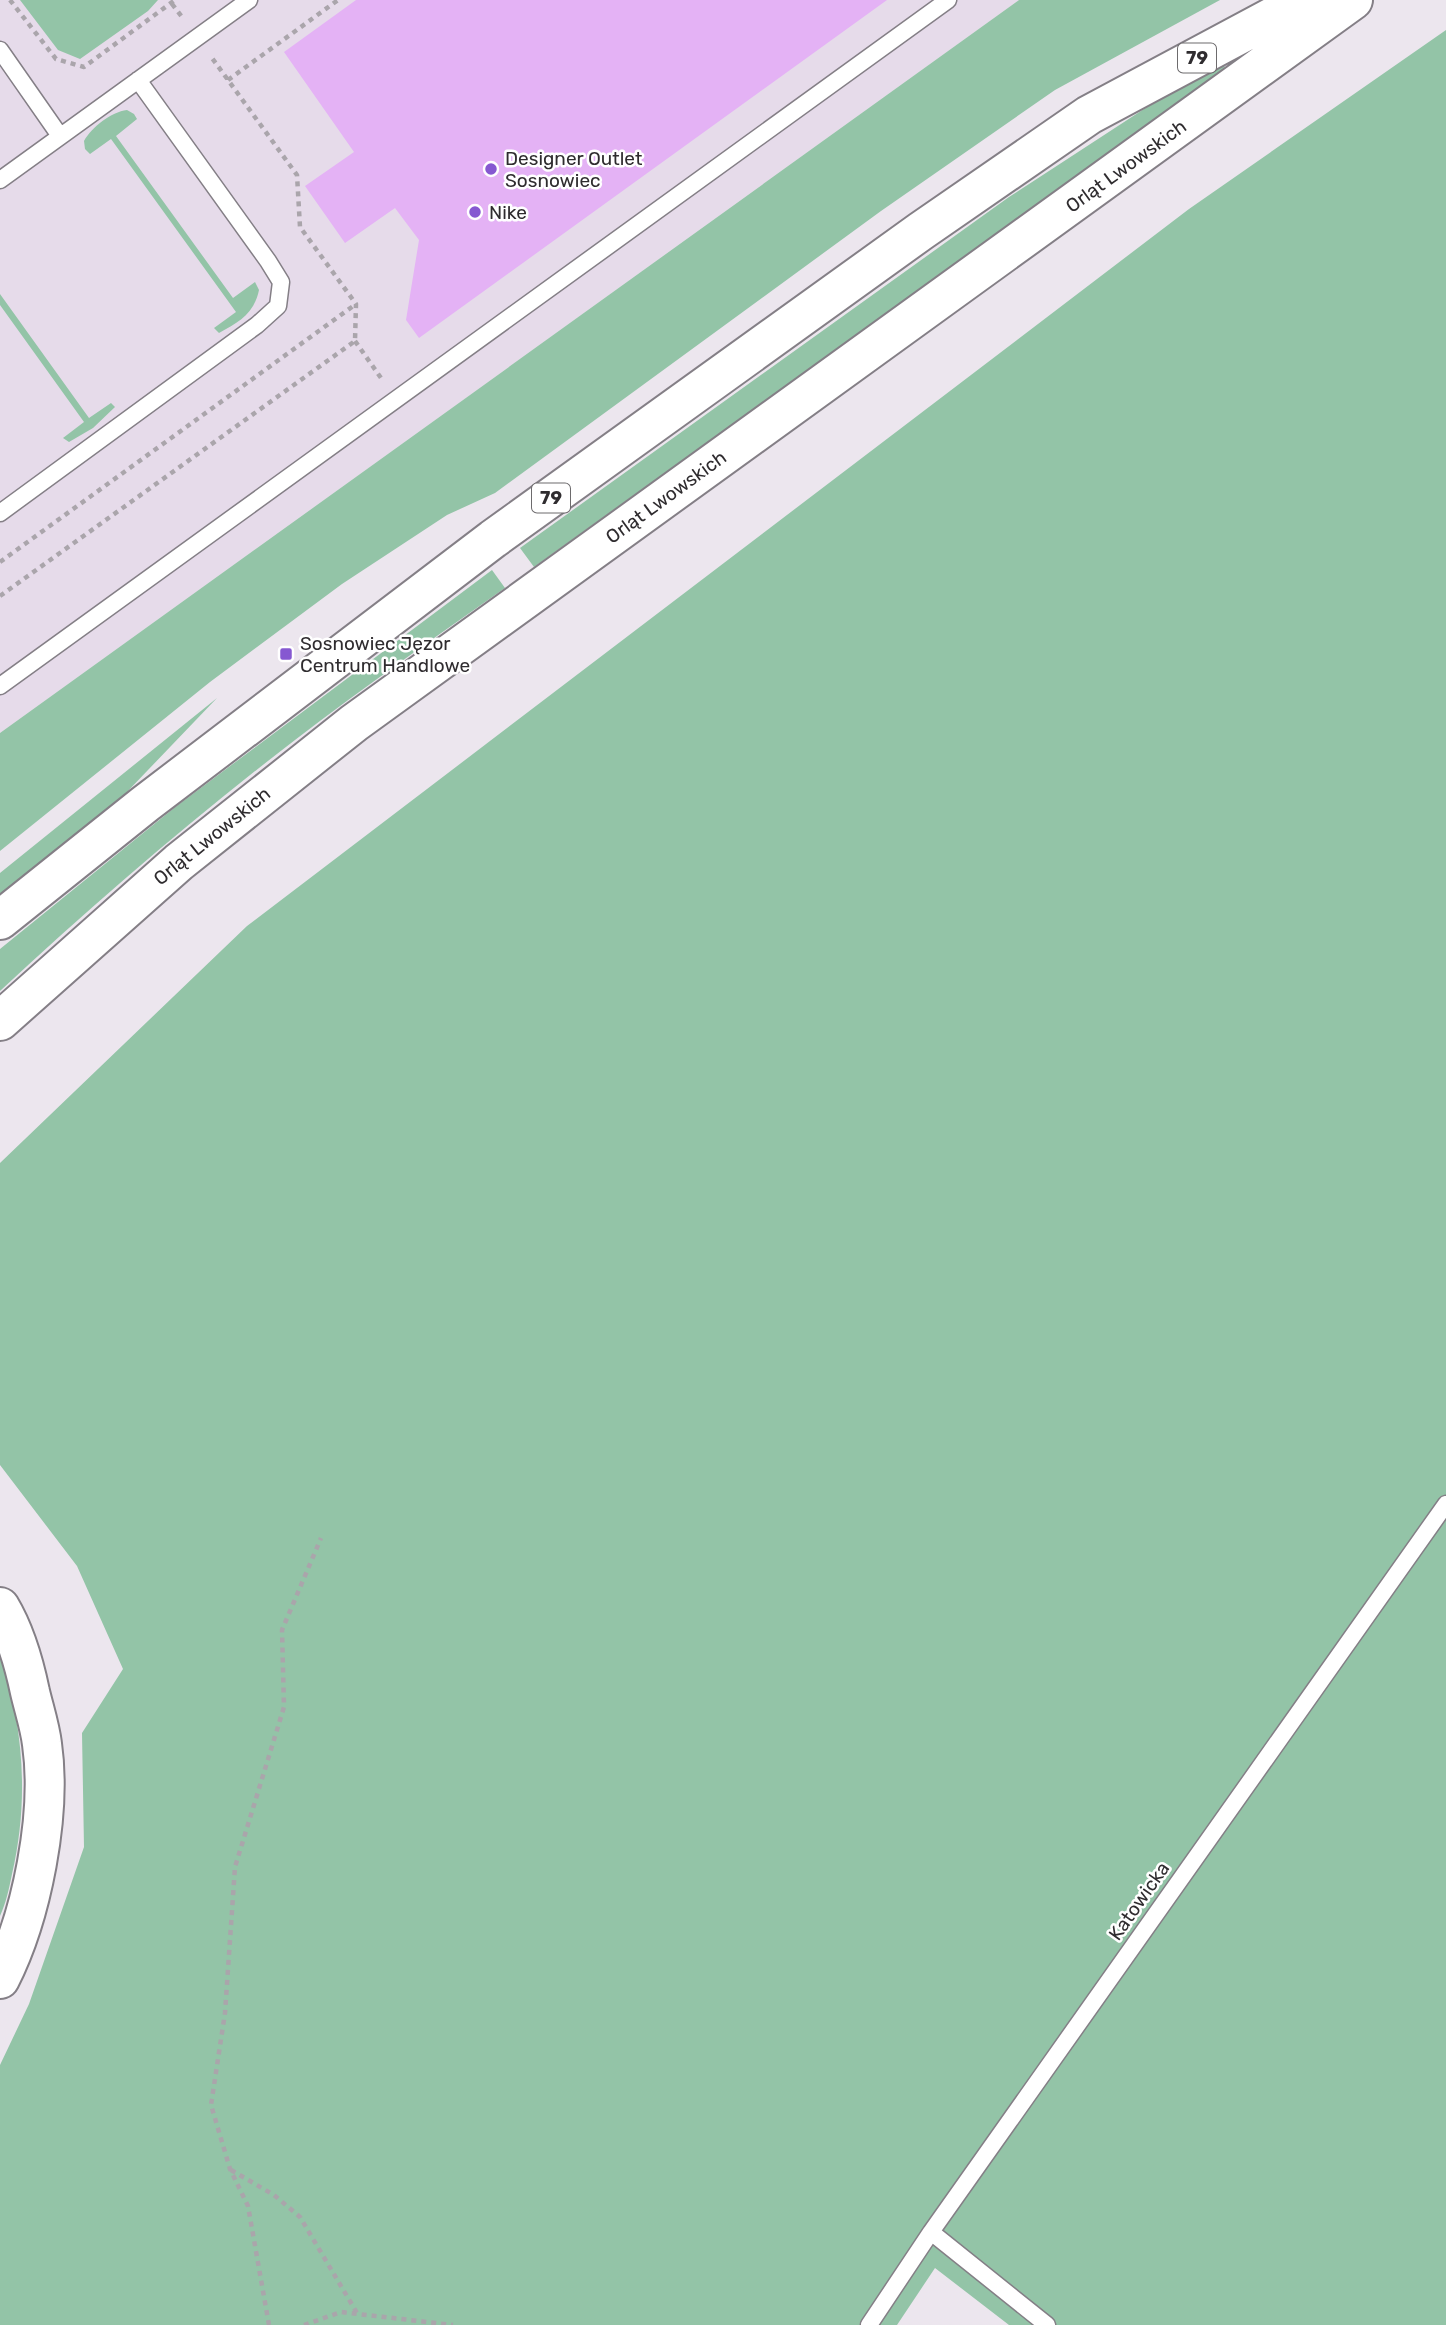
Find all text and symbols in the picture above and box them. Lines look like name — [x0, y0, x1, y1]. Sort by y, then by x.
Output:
road number: 79 — [1178, 44, 1216, 72]
street label: Orląt Lwowskich — [1061, 115, 1191, 217]
place label: Designer Outlet Sosnowiec — [505, 147, 643, 192]
marker: Designer Outlet Sosnowiec — [483, 161, 499, 177]
place label: Nike — [489, 201, 527, 224]
marker: Nike — [467, 204, 483, 220]
street label: Orląt Lwowskich — [601, 446, 731, 548]
road number: 79 — [532, 484, 570, 512]
place label: Sosnowiec Jęzor Centrum Handlowe — [300, 632, 470, 677]
marker: Sosnowiec Jęzor Centrum Handlowe — [278, 646, 294, 662]
street label: Orląt Lwowskich — [149, 782, 275, 890]
street label: Katowicka — [1104, 1857, 1174, 1945]

